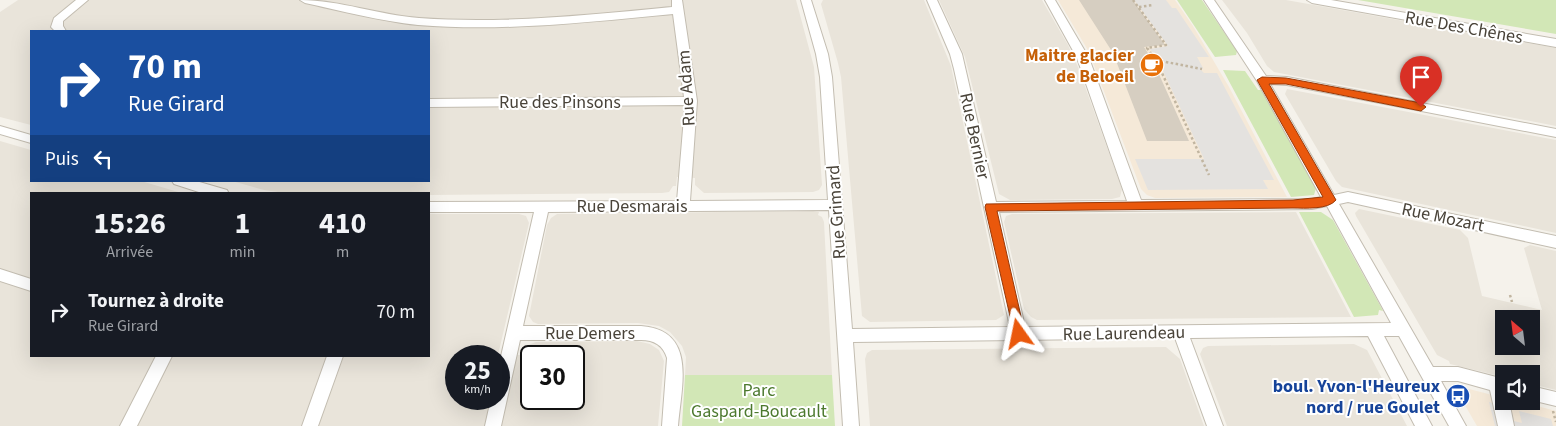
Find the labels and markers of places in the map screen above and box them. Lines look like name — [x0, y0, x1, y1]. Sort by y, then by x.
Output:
place label: Maitre glacier de Beloeil — [1025, 43, 1135, 89]
cafe icon: Maitre glacier de Beloeil — [1139, 52, 1165, 78]
pin — [1400, 56, 1442, 107]
place label: boul. Yvon-l'Heureux nord / rue Goulet — [1273, 374, 1440, 420]
bus stop icon: boul. Yvon-l'Heureux nord / rue Goulet — [1445, 383, 1471, 409]

